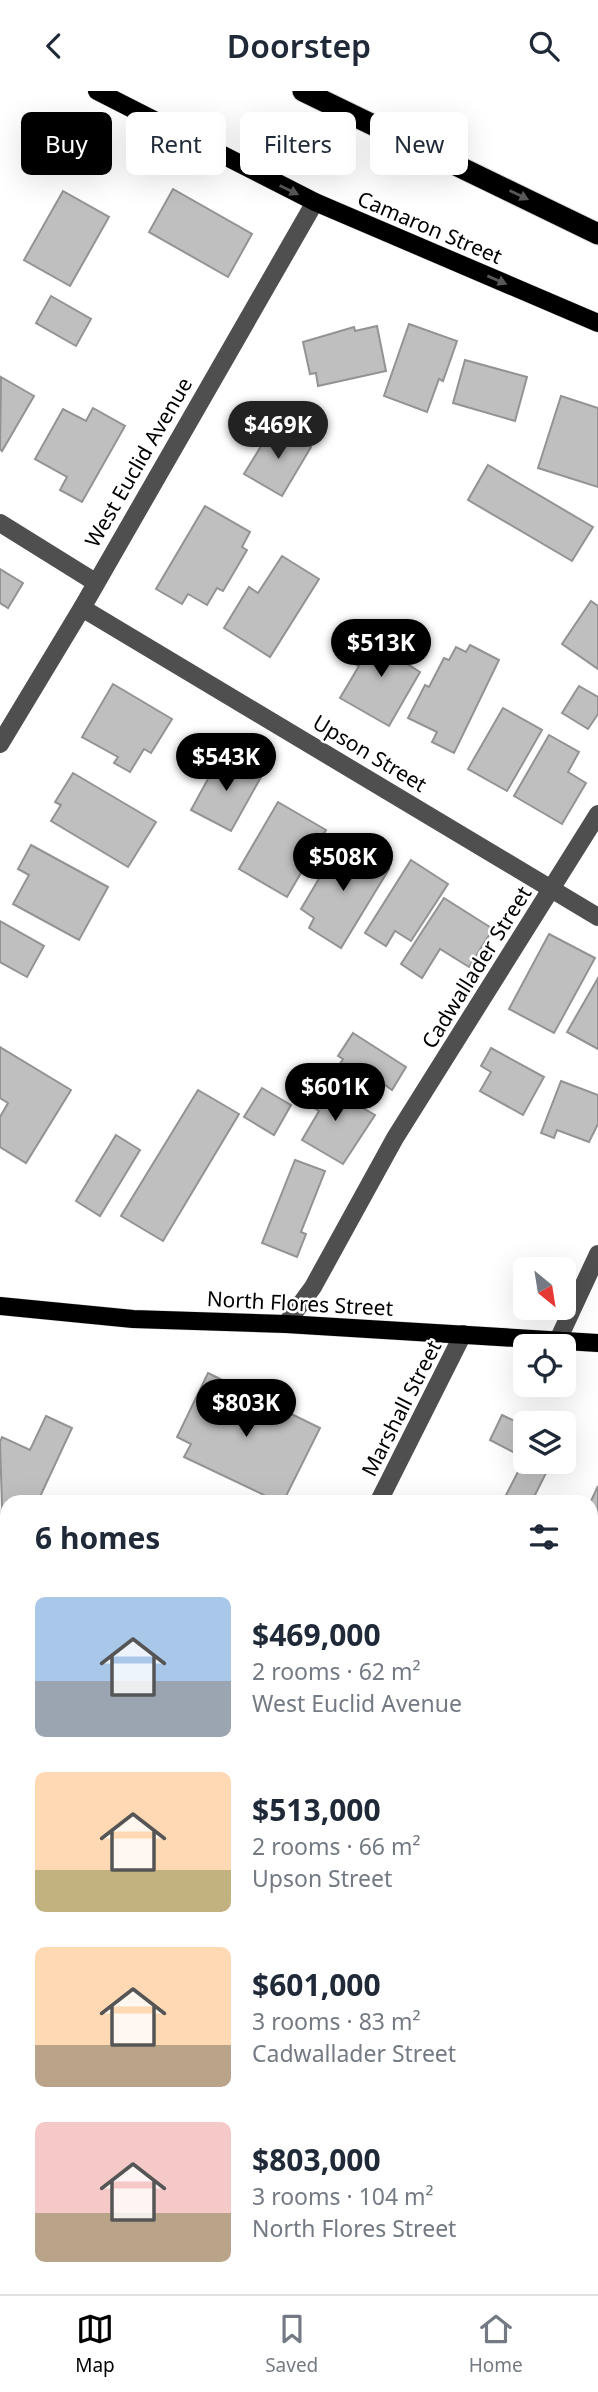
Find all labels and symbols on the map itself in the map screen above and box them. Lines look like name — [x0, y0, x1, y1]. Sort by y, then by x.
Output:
one-way arrow — [279, 184, 299, 195]
street label: Camaron Street — [353, 184, 507, 270]
one-way arrow — [509, 190, 529, 201]
one-way arrow — [487, 275, 508, 286]
street label: West Euclid Avenue — [78, 372, 198, 552]
pin: $469K — [229, 401, 327, 461]
pin: $513K — [332, 619, 430, 679]
street label: Upson Street — [308, 708, 432, 798]
pin: $543K — [177, 733, 275, 793]
pin: $508K — [294, 833, 392, 893]
street label: Cadwallader Street — [415, 880, 537, 1053]
pin: $601K — [286, 1063, 384, 1123]
north arrow — [513, 1257, 576, 1319]
street label: North Flores Street — [206, 1284, 394, 1322]
street label: Marshall Street — [355, 1335, 448, 1481]
pin: $803K — [197, 1379, 295, 1439]

